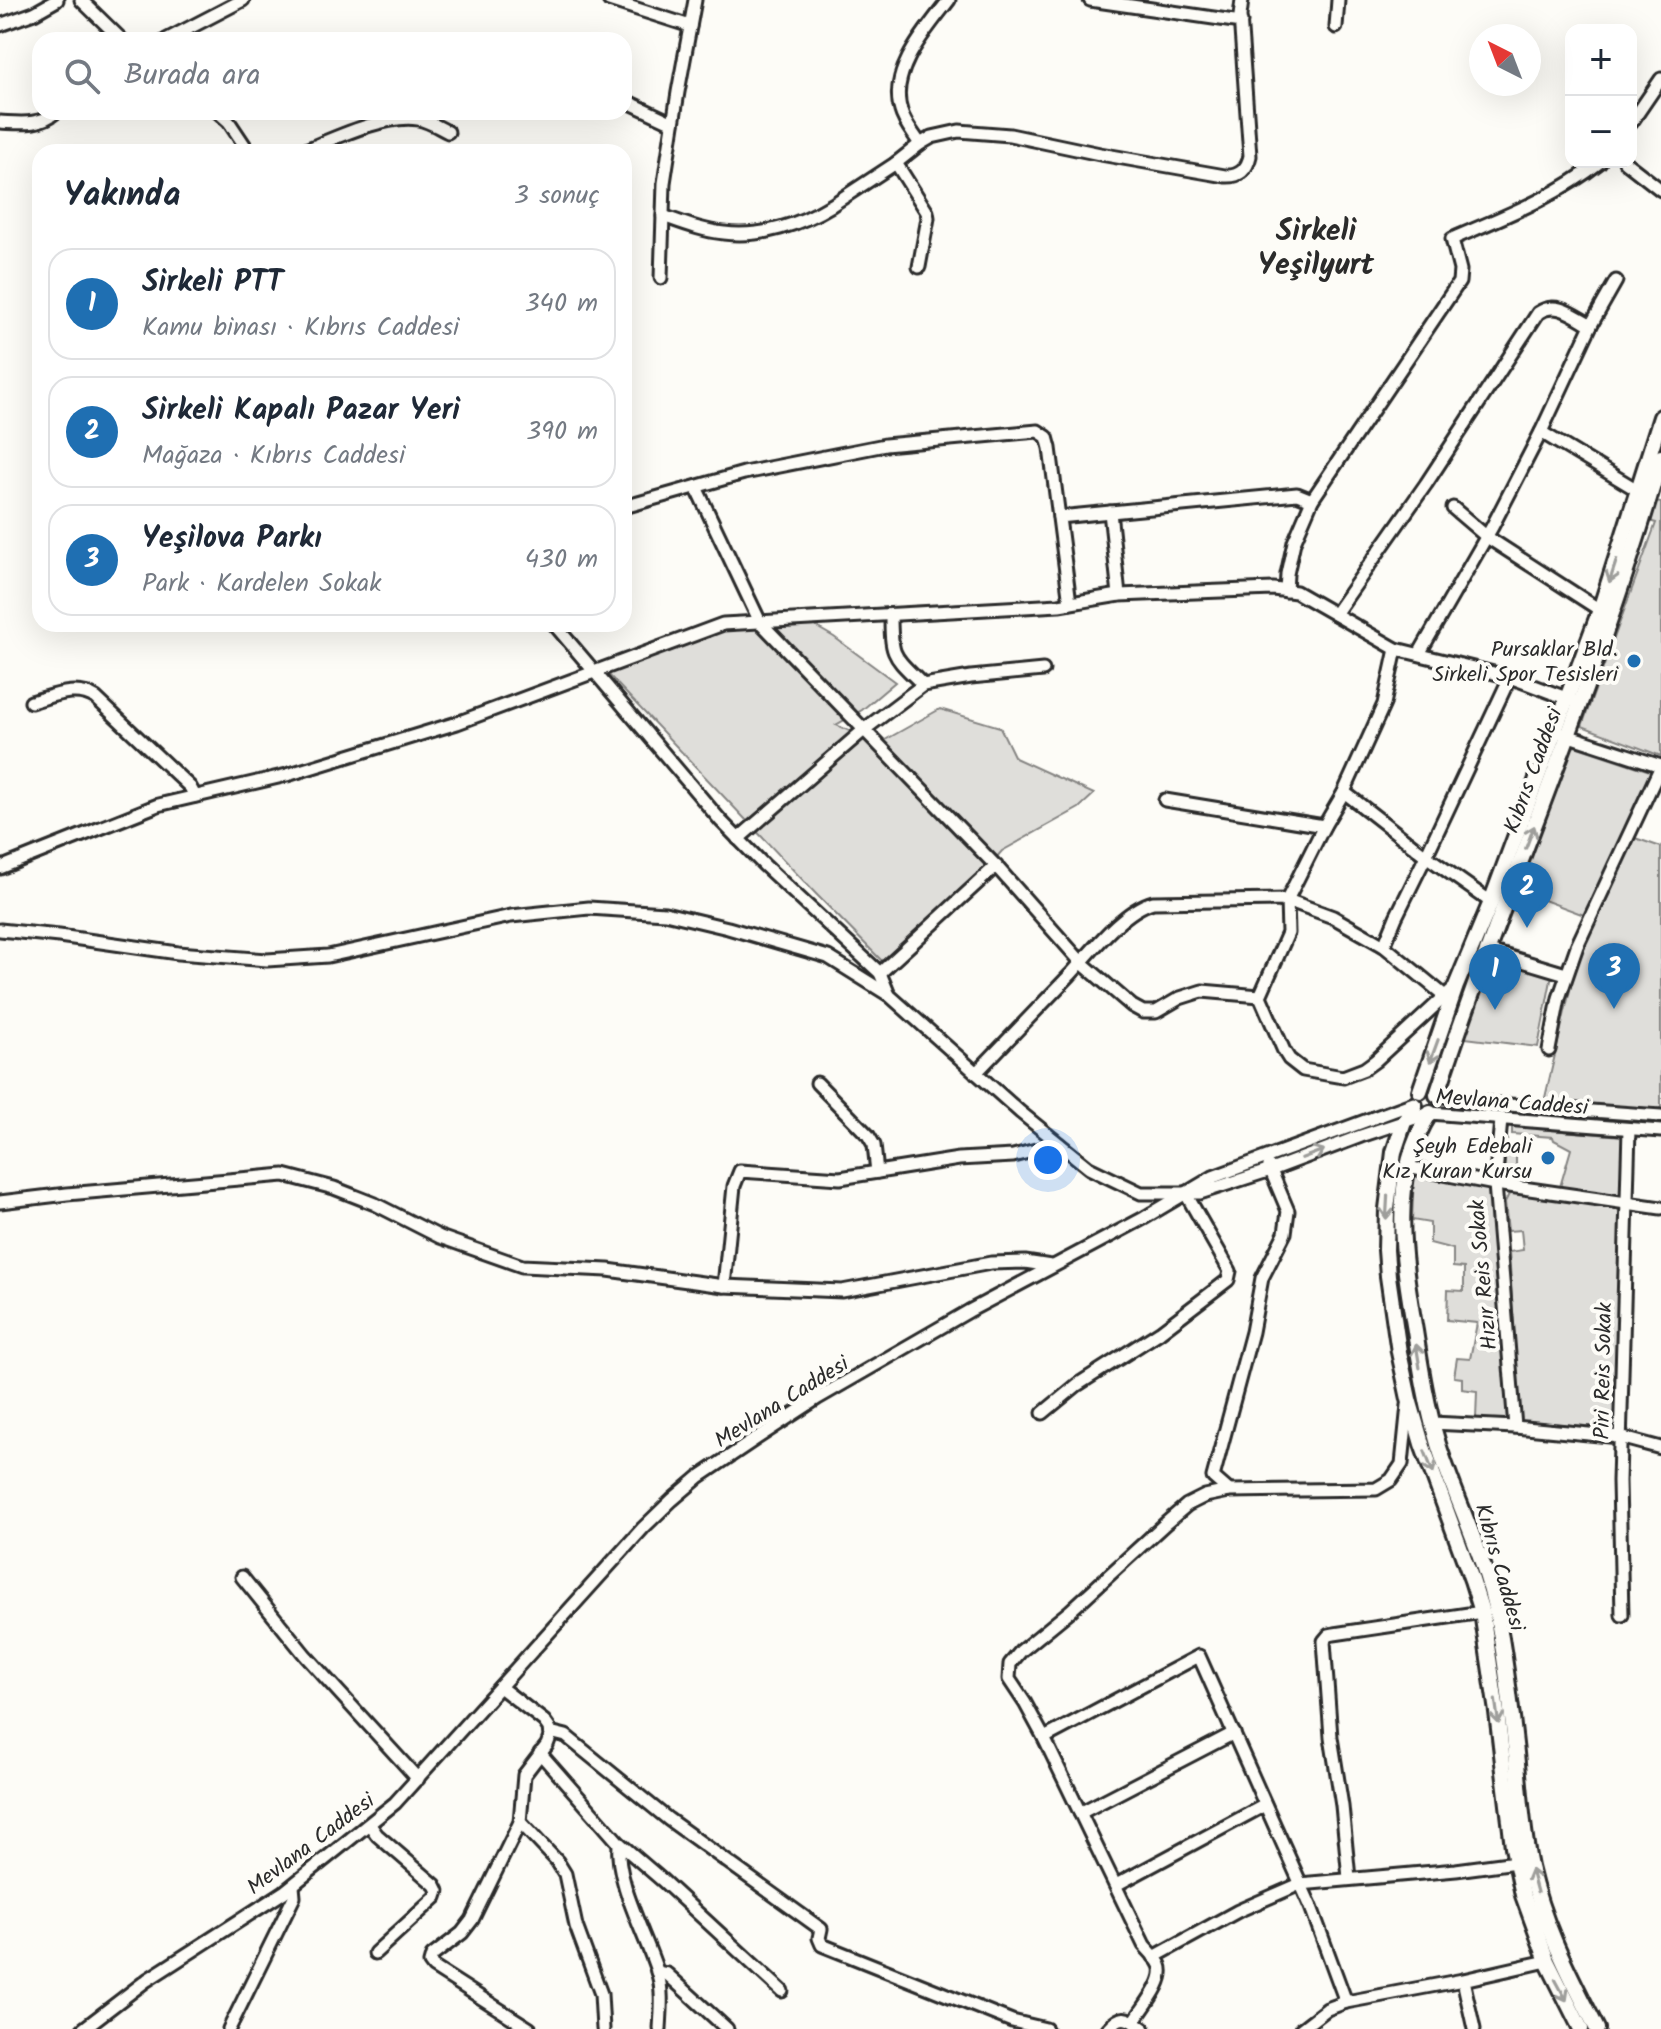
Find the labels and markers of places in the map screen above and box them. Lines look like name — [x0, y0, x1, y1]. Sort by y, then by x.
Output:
place label: Pursaklar Bld. Sirkeli Spor Tesisleri — [1432, 633, 1619, 693]
marker: Pursaklar Bld. Sirkeli Spor Tesisleri — [1625, 652, 1643, 670]
pin: 2 — [1501, 862, 1553, 928]
pin: 3 — [1588, 943, 1640, 1009]
pin: 1 — [1469, 944, 1521, 1010]
place label: Şeyh Edebali Kız Kuran Kursu — [1382, 1130, 1533, 1190]
marker: Şeyh Edebali Kız Kuran Kursu — [1539, 1149, 1557, 1167]

